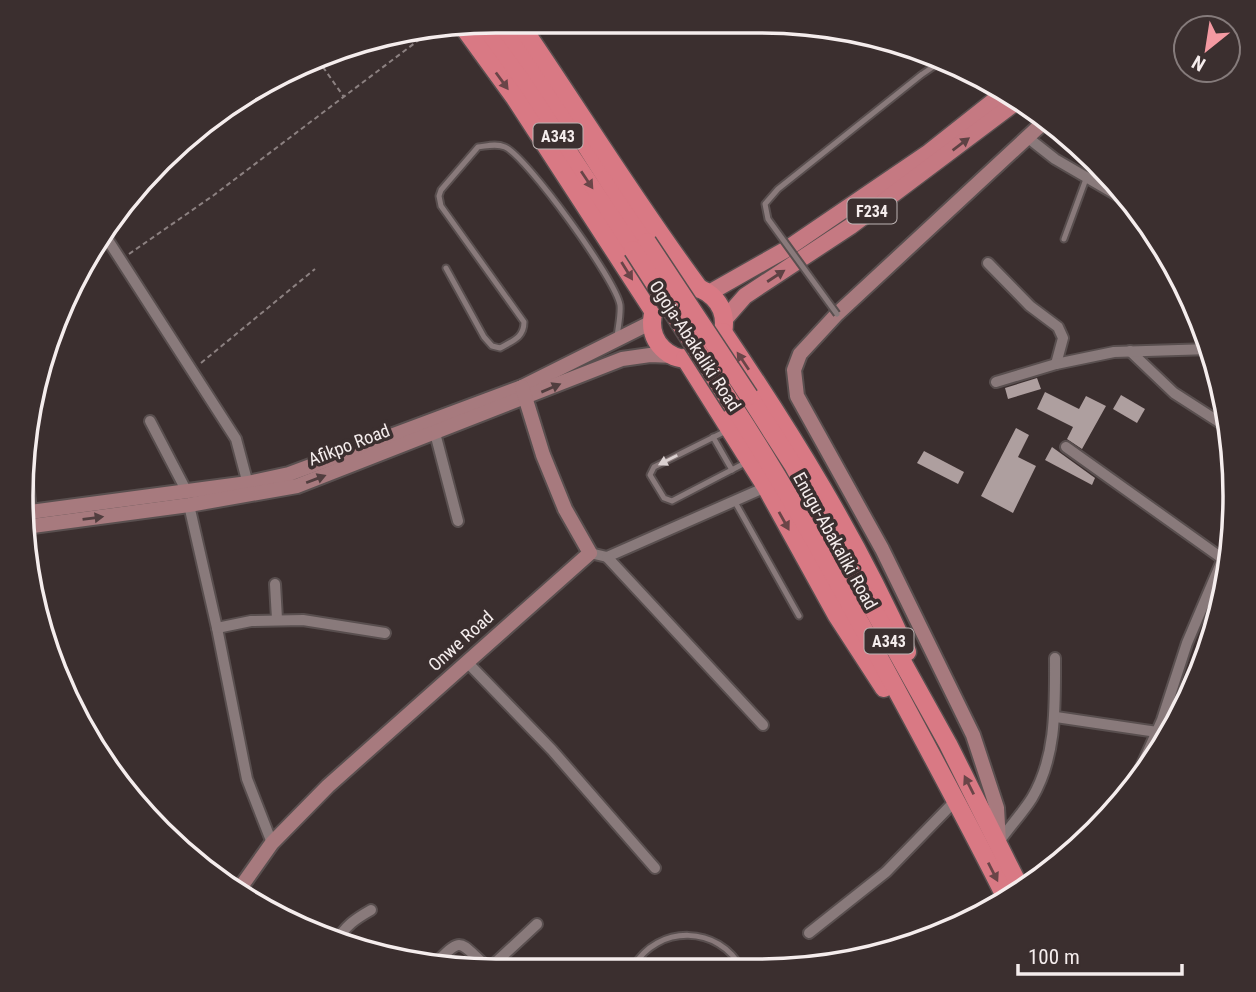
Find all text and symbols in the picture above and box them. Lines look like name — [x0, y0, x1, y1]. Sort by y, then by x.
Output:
north arrow — [1172, 14, 1242, 84]
text: N — [1188, 50, 1210, 76]
one-way arrow — [495, 72, 509, 90]
road number: A343 — [534, 124, 582, 148]
one-way arrow — [952, 138, 970, 152]
one-way arrow — [580, 171, 593, 190]
road number: F234 — [848, 198, 896, 224]
one-way arrow — [621, 261, 634, 280]
one-way arrow — [767, 269, 785, 283]
street label: Ogoja-Abakaliki Road — [645, 277, 745, 415]
one-way arrow — [736, 352, 750, 370]
one-way arrow — [541, 382, 562, 393]
street label: Afikpo Road — [305, 419, 392, 470]
one-way arrow — [658, 454, 678, 465]
street label: Enugu-Abakaliki Road — [789, 468, 882, 613]
one-way arrow — [306, 473, 327, 484]
one-way arrow — [779, 511, 790, 531]
one-way arrow — [82, 512, 104, 523]
street label: Onwe Road — [424, 606, 497, 675]
road number: A343 — [864, 628, 914, 654]
one-way arrow — [964, 775, 975, 795]
one-way arrow — [986, 862, 998, 882]
scale bar — [1018, 932, 1182, 976]
text: 100 m — [1028, 945, 1080, 969]

